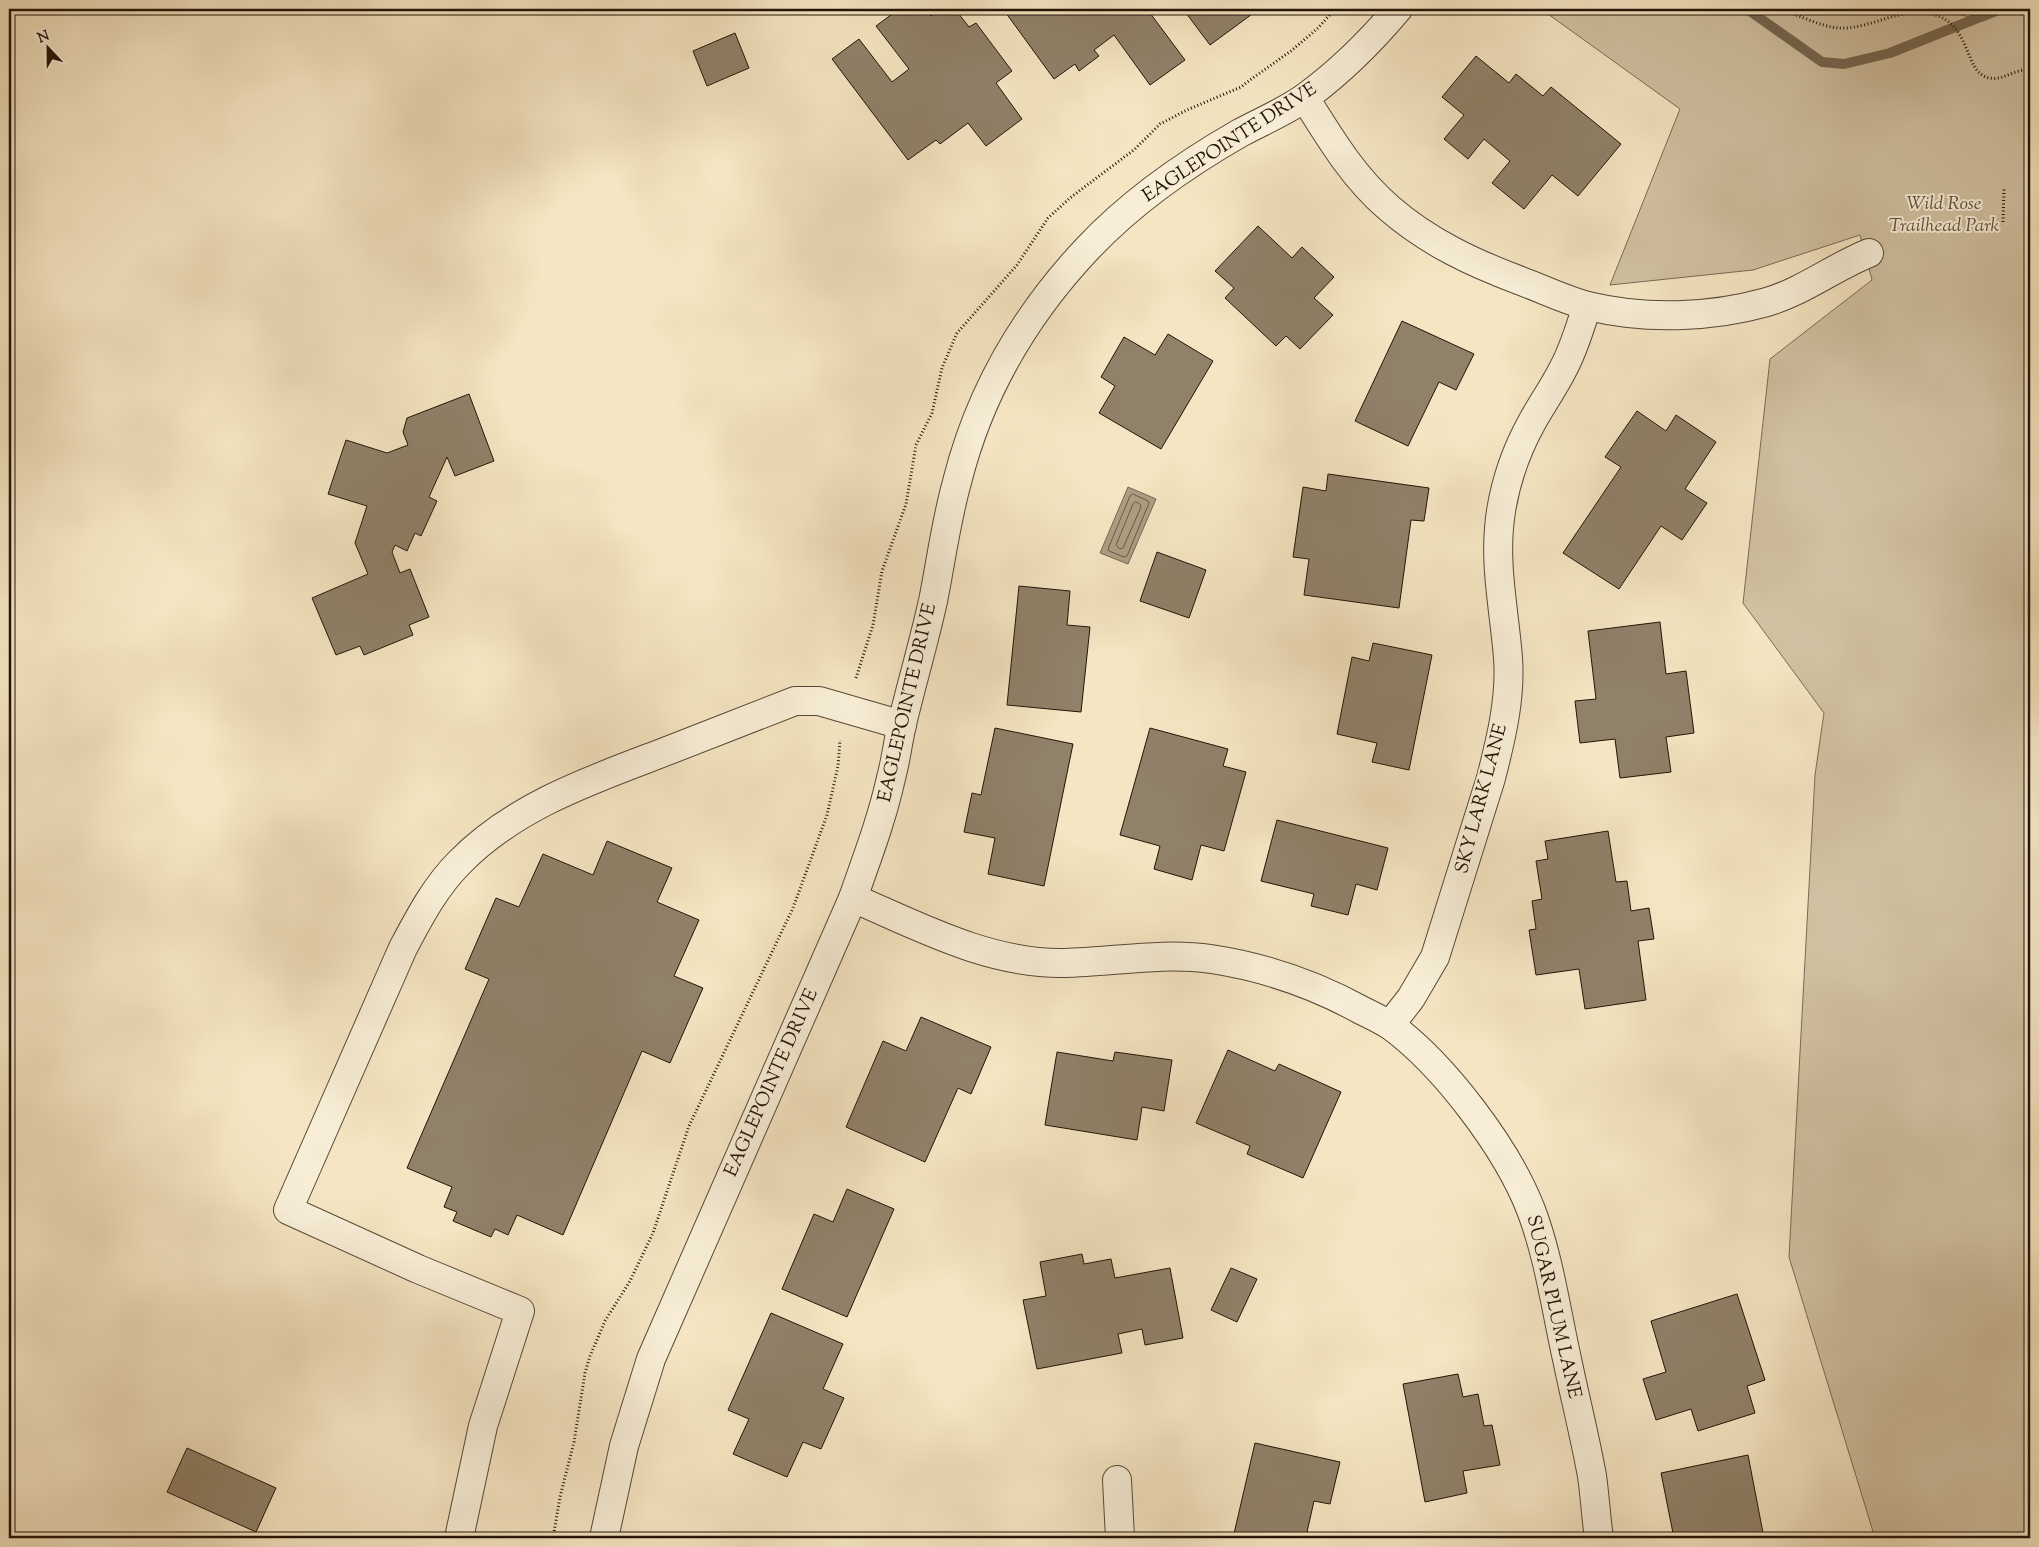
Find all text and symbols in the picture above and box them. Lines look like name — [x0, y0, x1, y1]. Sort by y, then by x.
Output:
north arrow — [22, 22, 72, 72]
text: N — [35, 26, 53, 49]
street label: EAGLEPOINTE DRIVE — [1137, 76, 1323, 210]
park label: Wild Rose Trailhead Park — [1889, 191, 2000, 240]
street label: EAGLEPOINTE DRIVE — [872, 600, 944, 805]
street label: SKY LARK LANE — [1449, 721, 1515, 877]
street label: EAGLEPOINTE DRIVE — [718, 984, 826, 1181]
street label: SUGAR PLUM LANE — [1519, 1213, 1587, 1402]

